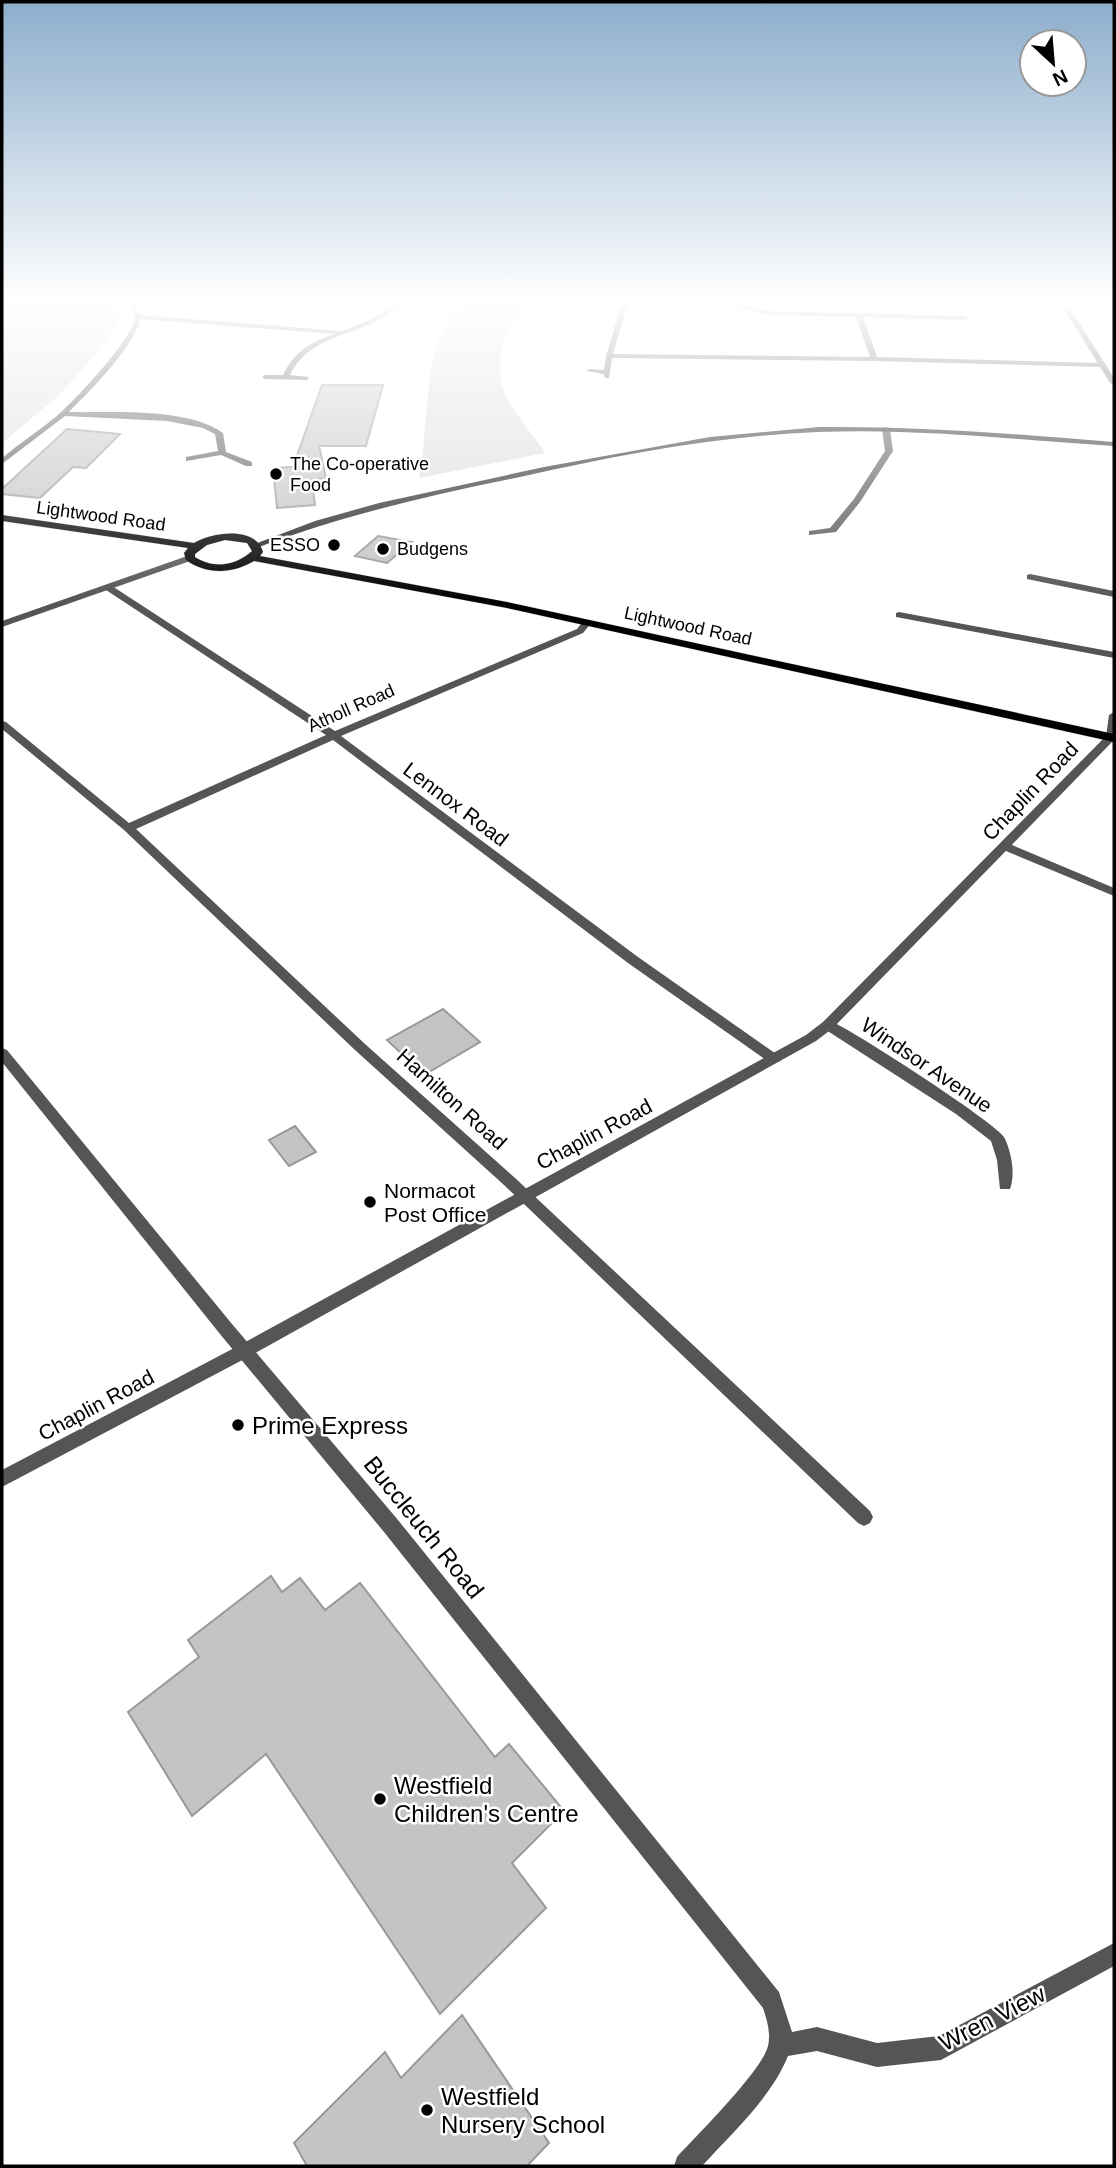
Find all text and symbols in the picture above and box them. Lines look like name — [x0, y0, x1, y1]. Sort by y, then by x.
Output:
north arrow — [1018, 28, 1088, 98]
text: N — [1049, 65, 1071, 90]
place label: The Co-operative Food — [290, 454, 429, 495]
marker: The Co-operative Food — [268, 466, 284, 482]
street label: Lightwood Road — [35, 497, 167, 535]
place label: ESSO — [270, 535, 320, 555]
marker: ESSO — [326, 537, 342, 553]
place label: Budgens — [397, 539, 468, 559]
marker: Budgens — [375, 541, 391, 557]
street label: Lightwood Road — [622, 603, 754, 649]
street label: Atholl Road — [304, 680, 398, 736]
street label: Chaplin Road — [978, 737, 1082, 845]
street label: Lennox Road — [399, 757, 513, 851]
street label: Windsor Avenue — [857, 1013, 997, 1117]
street label: Hamilton Road — [393, 1044, 511, 1154]
street label: Chaplin Road — [532, 1094, 656, 1174]
place label: Normacot Post Office — [384, 1179, 486, 1226]
marker: Normacot Post Office — [362, 1194, 378, 1210]
street label: Chaplin Road — [34, 1365, 158, 1445]
place label: Prime Express — [252, 1412, 408, 1439]
marker: Prime Express — [230, 1417, 246, 1433]
street label: Buccleuch Road — [359, 1451, 489, 1603]
place label: Westfield Children's Centre — [394, 1772, 579, 1827]
marker: Westfield Children's Centre — [372, 1791, 388, 1807]
street label: Wren View — [935, 1980, 1050, 2056]
place label: Westfield Nursery School — [441, 2083, 605, 2138]
marker: Westfield Nursery School — [419, 2102, 435, 2118]

